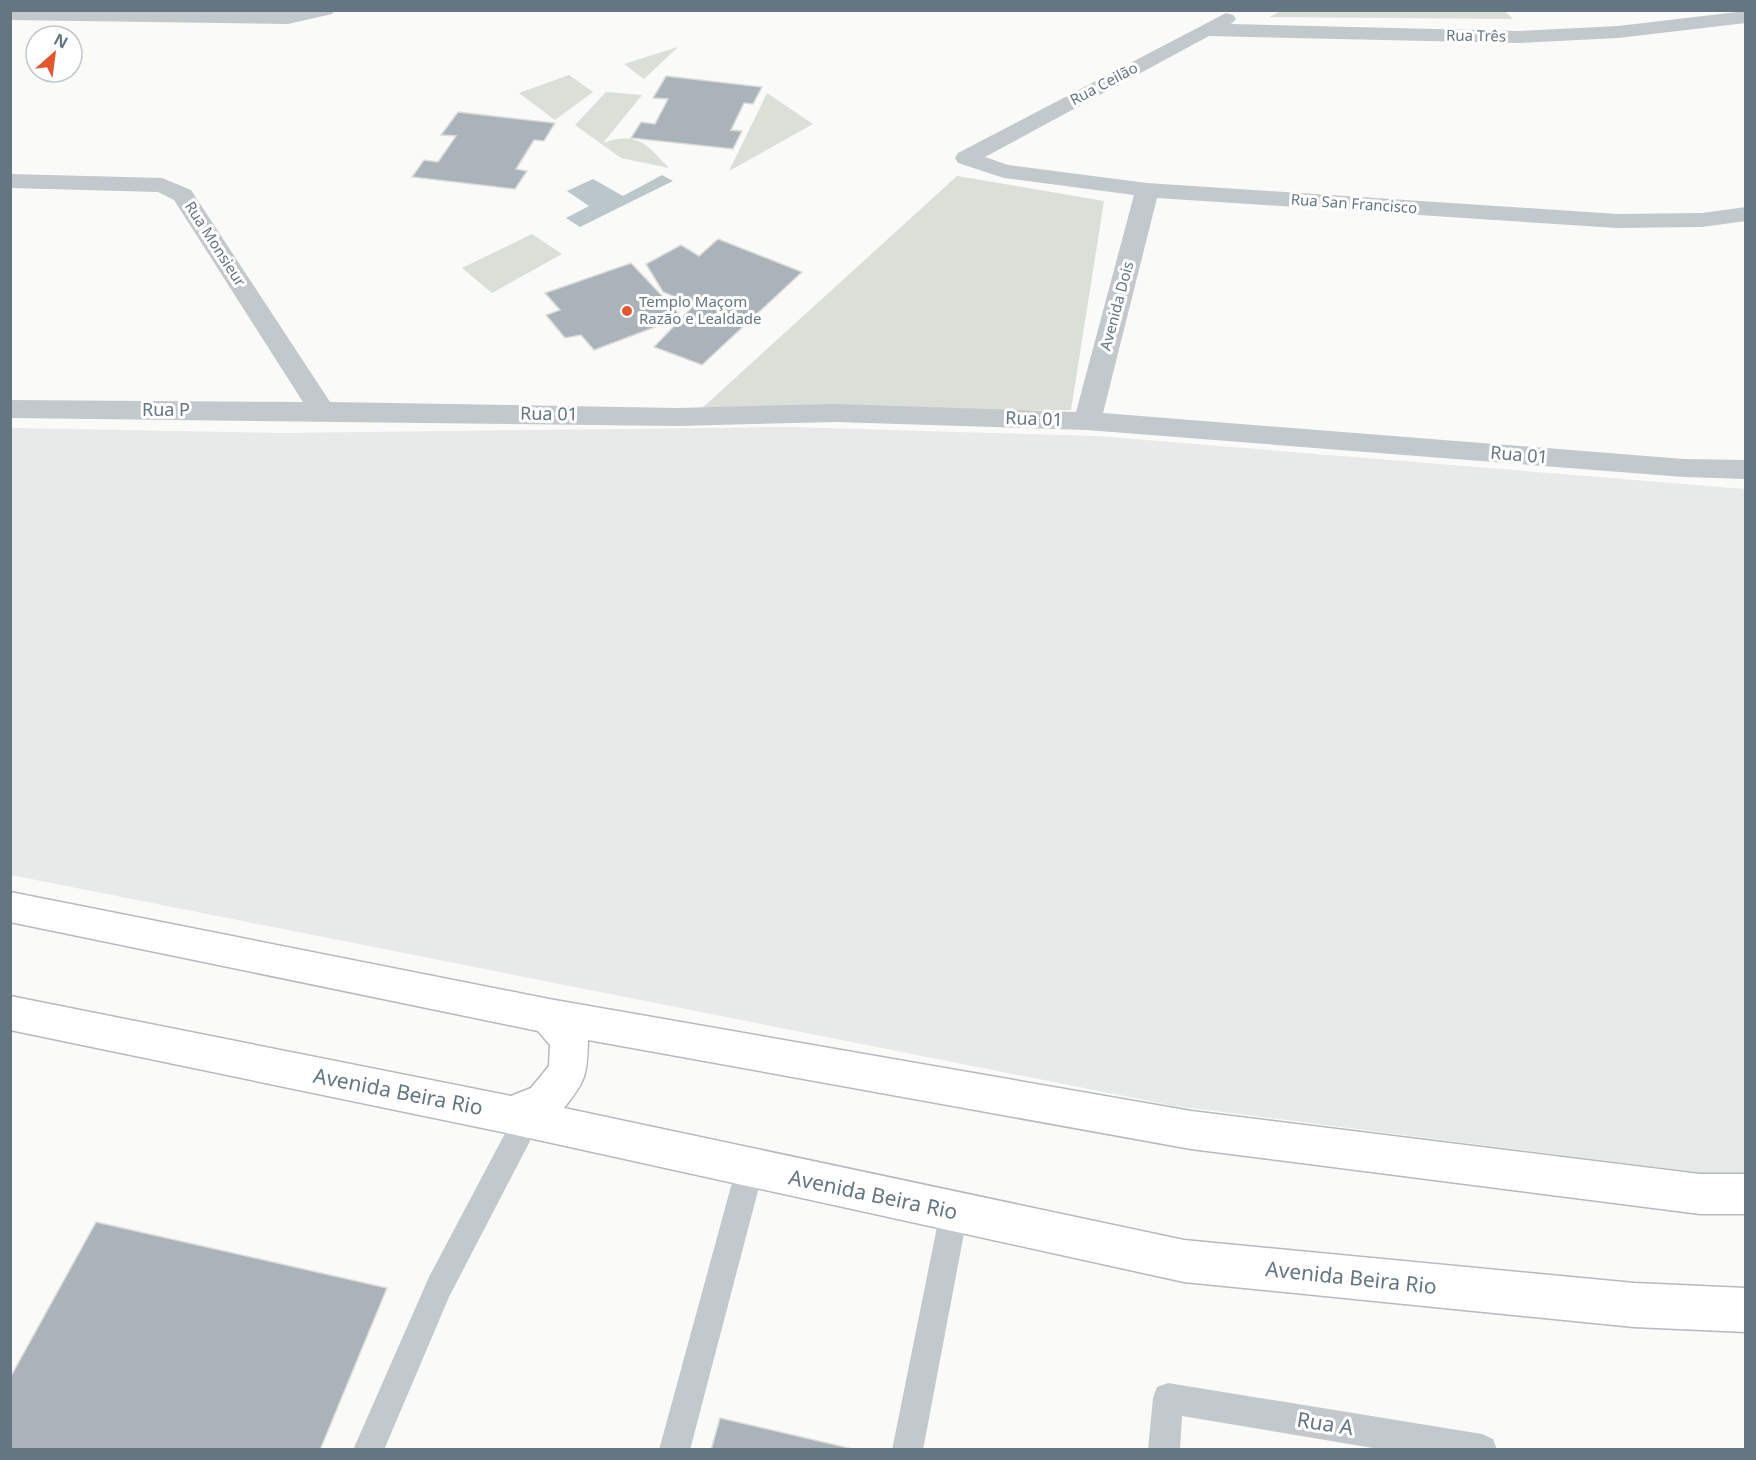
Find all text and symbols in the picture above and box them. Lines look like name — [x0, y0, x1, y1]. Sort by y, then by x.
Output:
north arrow — [24, 24, 84, 84]
street label: Rua Três — [1446, 24, 1506, 46]
text: N — [50, 28, 72, 54]
street label: Rua Ceilão — [1066, 57, 1141, 109]
street label: Rua San Francisco — [1290, 189, 1418, 217]
street label: Rua Monsieur — [181, 197, 251, 290]
street label: Avenida Dois — [1095, 259, 1138, 352]
place label: Templo Maçom Razão e Lealdade — [639, 291, 761, 328]
marker: Templo Maçom Razão e Lealdade — [620, 304, 634, 318]
street label: Rua P — [142, 397, 190, 421]
street label: Rua 01 — [520, 400, 578, 426]
street label: Rua 01 — [1005, 405, 1063, 431]
street label: Rua 01 — [1489, 440, 1549, 468]
street label: Avenida Beira Rio — [311, 1061, 485, 1121]
street label: Avenida Beira Rio — [786, 1162, 960, 1226]
street label: Avenida Beira Rio — [1264, 1254, 1438, 1300]
street label: Rua A — [1295, 1405, 1356, 1441]

